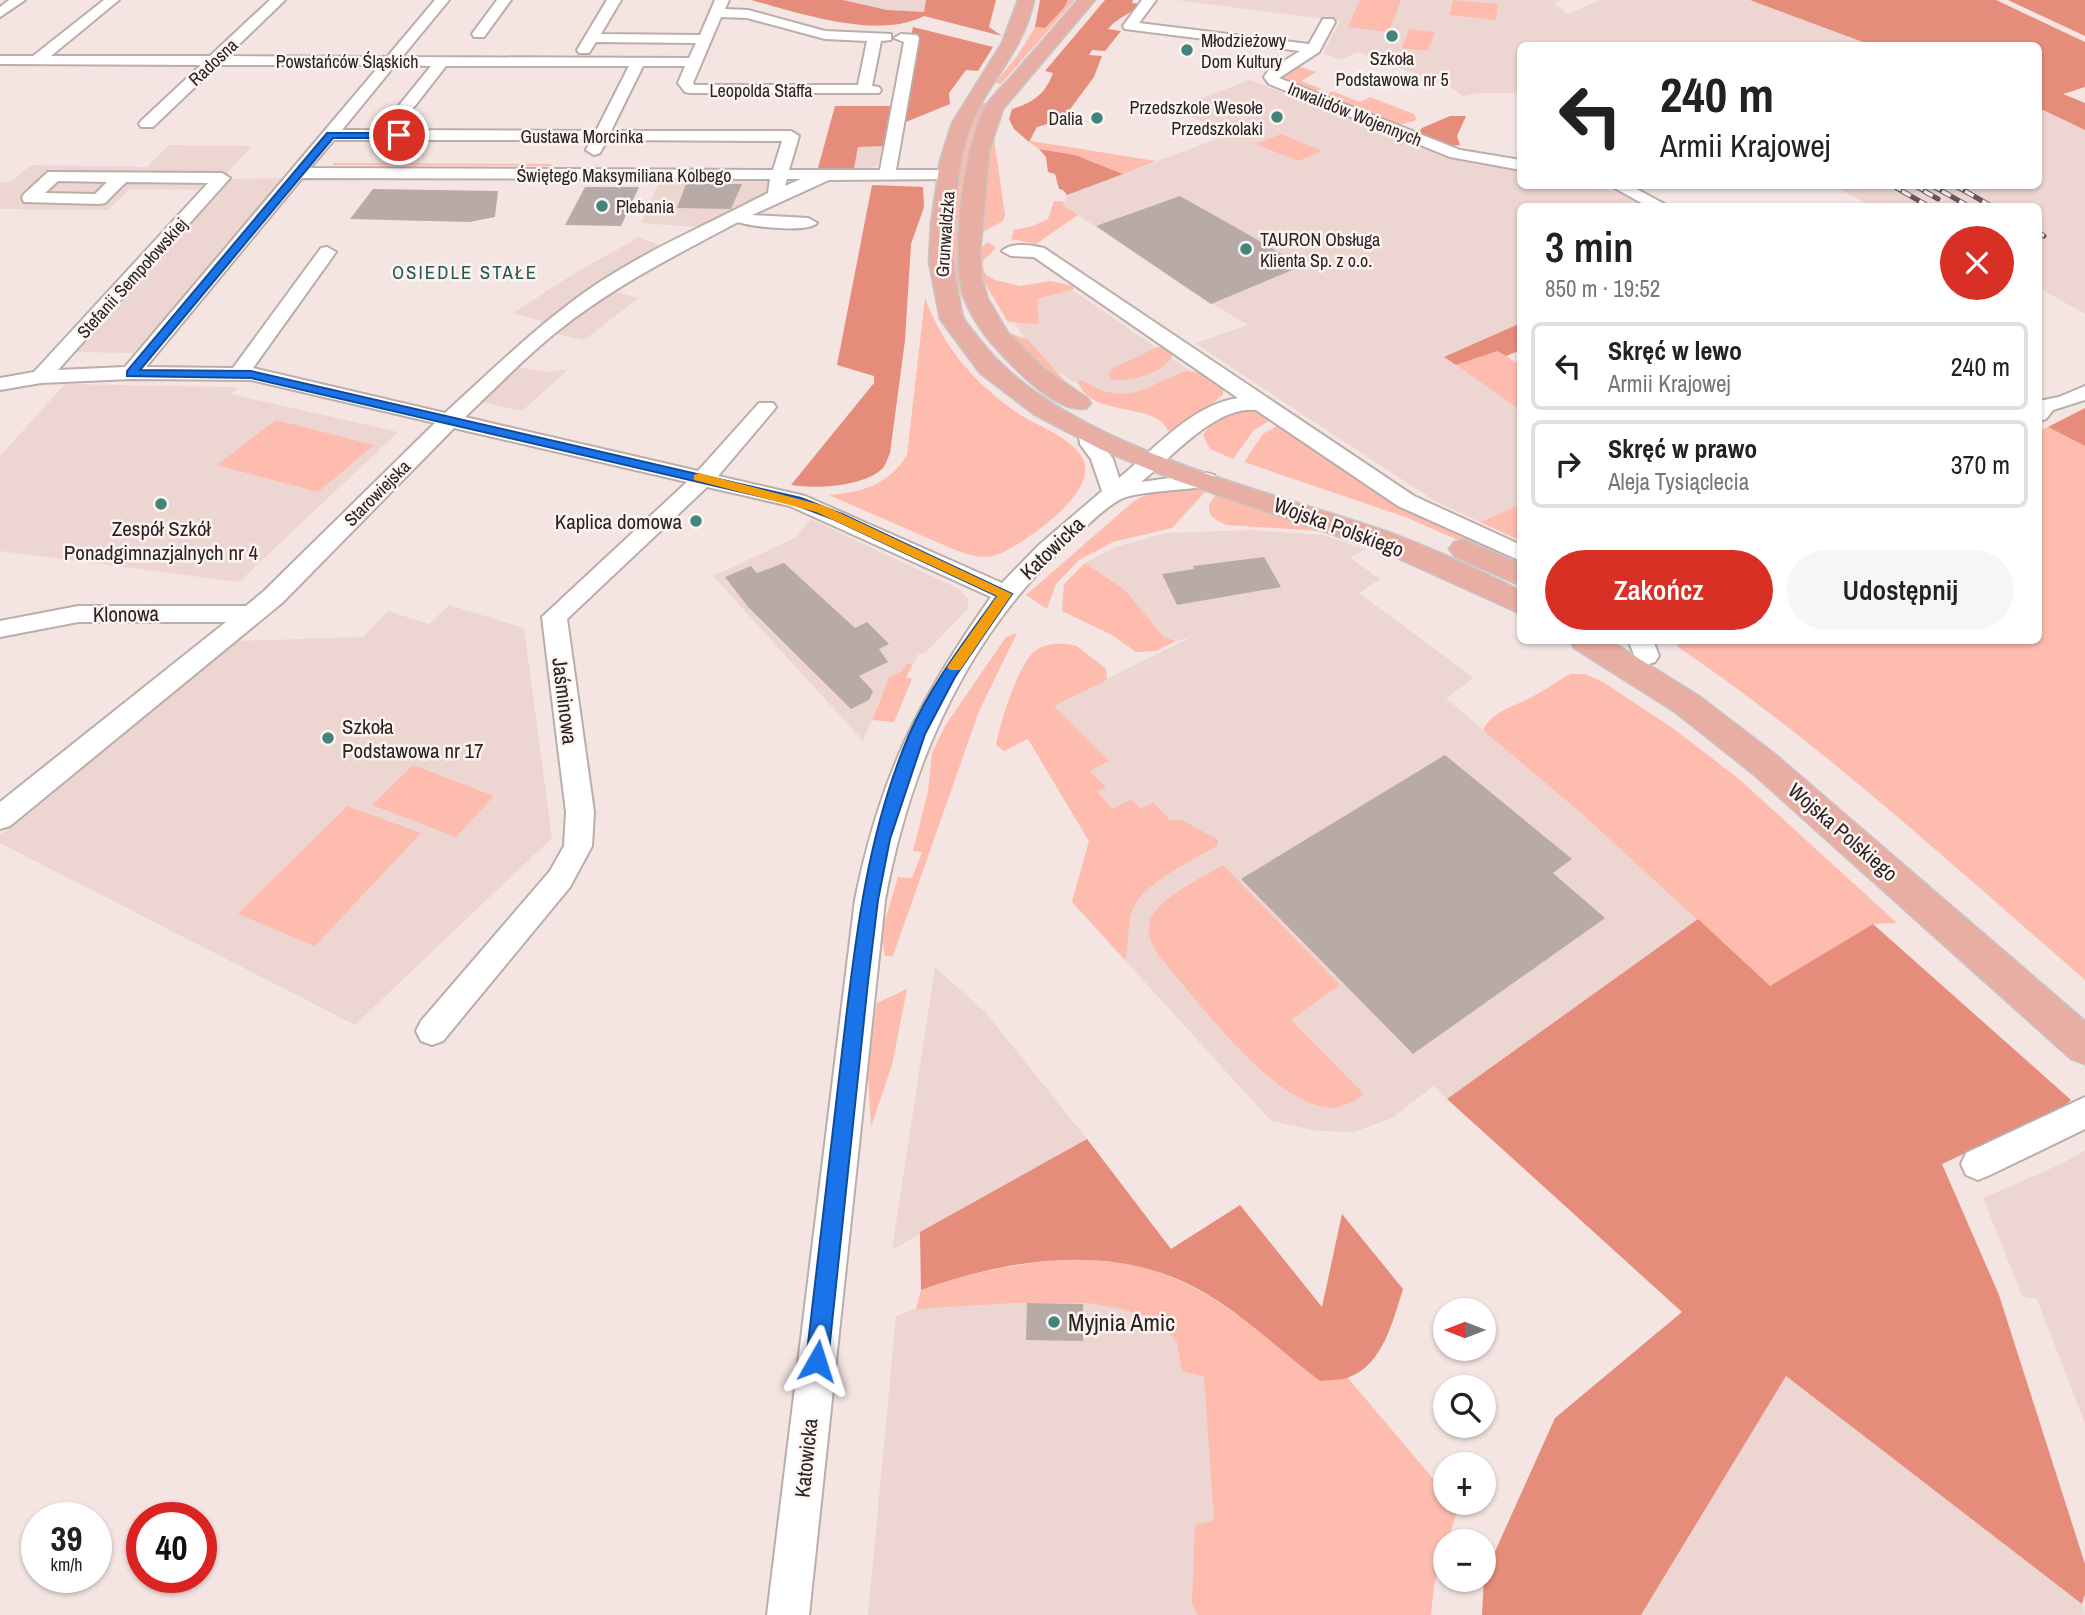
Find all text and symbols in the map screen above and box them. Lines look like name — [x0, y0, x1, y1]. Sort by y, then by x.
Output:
place label: Młodzieżowy Dom Kultury — [1201, 28, 1287, 74]
marker: Szkoła Podstawowa nr 5 — [1384, 28, 1400, 44]
street label: Radosna — [183, 33, 243, 91]
marker: Młodzieżowy Dom Kultury — [1179, 42, 1195, 58]
place label: Szkoła Podstawowa nr 5 — [1335, 46, 1449, 92]
street label: Powstańców Śląskich — [276, 49, 418, 74]
text: 240 m — [1660, 61, 1774, 127]
icon: left — [1545, 70, 1636, 161]
street label: Inwalidów Wojennych — [1284, 76, 1426, 152]
street label: Leopolda Staffa — [709, 78, 813, 103]
place label: Przedszkole Wesołe Przedszkolaki — [1130, 95, 1263, 141]
pin — [369, 105, 429, 165]
place label: Dalia — [1049, 106, 1083, 131]
marker: Przedszkole Wesołe Przedszkolaki — [1269, 109, 1285, 125]
marker: Dalia — [1089, 110, 1105, 126]
icon: arrive — [380, 116, 418, 154]
street label: Gustawa Morcinka — [520, 124, 644, 149]
text: Armii Krajowej — [1660, 124, 1831, 167]
street label: Świętego Maksymiliana Kolbego — [517, 163, 731, 188]
street label: Grunwaldzka — [930, 190, 960, 278]
place label: Plebania — [616, 194, 674, 219]
marker: Plebania — [594, 198, 610, 214]
street label: Stefanii Sempołowskiej — [71, 212, 193, 344]
text: 3 min — [1545, 219, 1634, 275]
button: close — [1940, 226, 2014, 300]
place label: TAURON Obsługa Klienta Sp. z o.o. — [1260, 227, 1380, 273]
marker: TAURON Obsługa Klienta Sp. z o.o. — [1238, 241, 1254, 257]
district label: OSIEDLE STAŁE — [392, 259, 538, 285]
text: 850 m · 19:52 — [1545, 273, 1660, 304]
text: Skręć w lewo — [1608, 333, 1742, 368]
icon: left — [1549, 347, 1587, 385]
text: 240 m — [1951, 349, 2010, 384]
text: Armii Krajowej — [1608, 368, 1731, 399]
text: Skręć w prawo — [1608, 431, 1757, 466]
icon: right — [1549, 445, 1587, 483]
text: 370 m — [1951, 447, 2010, 482]
street label: Starowiejska — [338, 454, 416, 532]
text: Aleja Tysiąclecia — [1608, 466, 1749, 497]
street label: Wojska Polskiego — [1270, 490, 1408, 564]
marker: Zespół Szkół Ponadgimnazjalnych nr 4 — [153, 496, 169, 512]
place label: Kaplica domowa — [555, 507, 682, 536]
street label: Katowicka — [1013, 510, 1091, 586]
marker: Kaplica domowa — [688, 513, 704, 529]
place label: Zespół Szkół Ponadgimnazjalnych nr 4 — [64, 514, 259, 567]
button: Zakończ — [1545, 550, 1773, 630]
button: Udostępnij — [1787, 550, 2014, 630]
street label: Klonowa — [93, 599, 160, 629]
street label: Jaśminowa — [545, 656, 585, 746]
place label: Szkoła Podstawowa nr 17 — [342, 712, 484, 765]
marker: Szkoła Podstawowa nr 17 — [320, 730, 336, 746]
street label: Wojska Polskiego — [1782, 776, 1904, 888]
north arrow — [1433, 1298, 1496, 1362]
map controls — [1433, 1298, 1496, 1592]
place label: Myjnia Amic — [1068, 1306, 1175, 1338]
marker: Myjnia Amic — [1046, 1314, 1062, 1330]
position arrow — [780, 1324, 854, 1398]
button: search — [1433, 1375, 1496, 1438]
street label: Katowicka — [787, 1417, 825, 1499]
button: + — [1433, 1452, 1496, 1515]
speed limit sign: 40 — [126, 1502, 217, 1593]
text: 39 — [51, 1515, 82, 1562]
button: − — [1433, 1529, 1496, 1592]
text: km/h — [51, 1552, 83, 1577]

